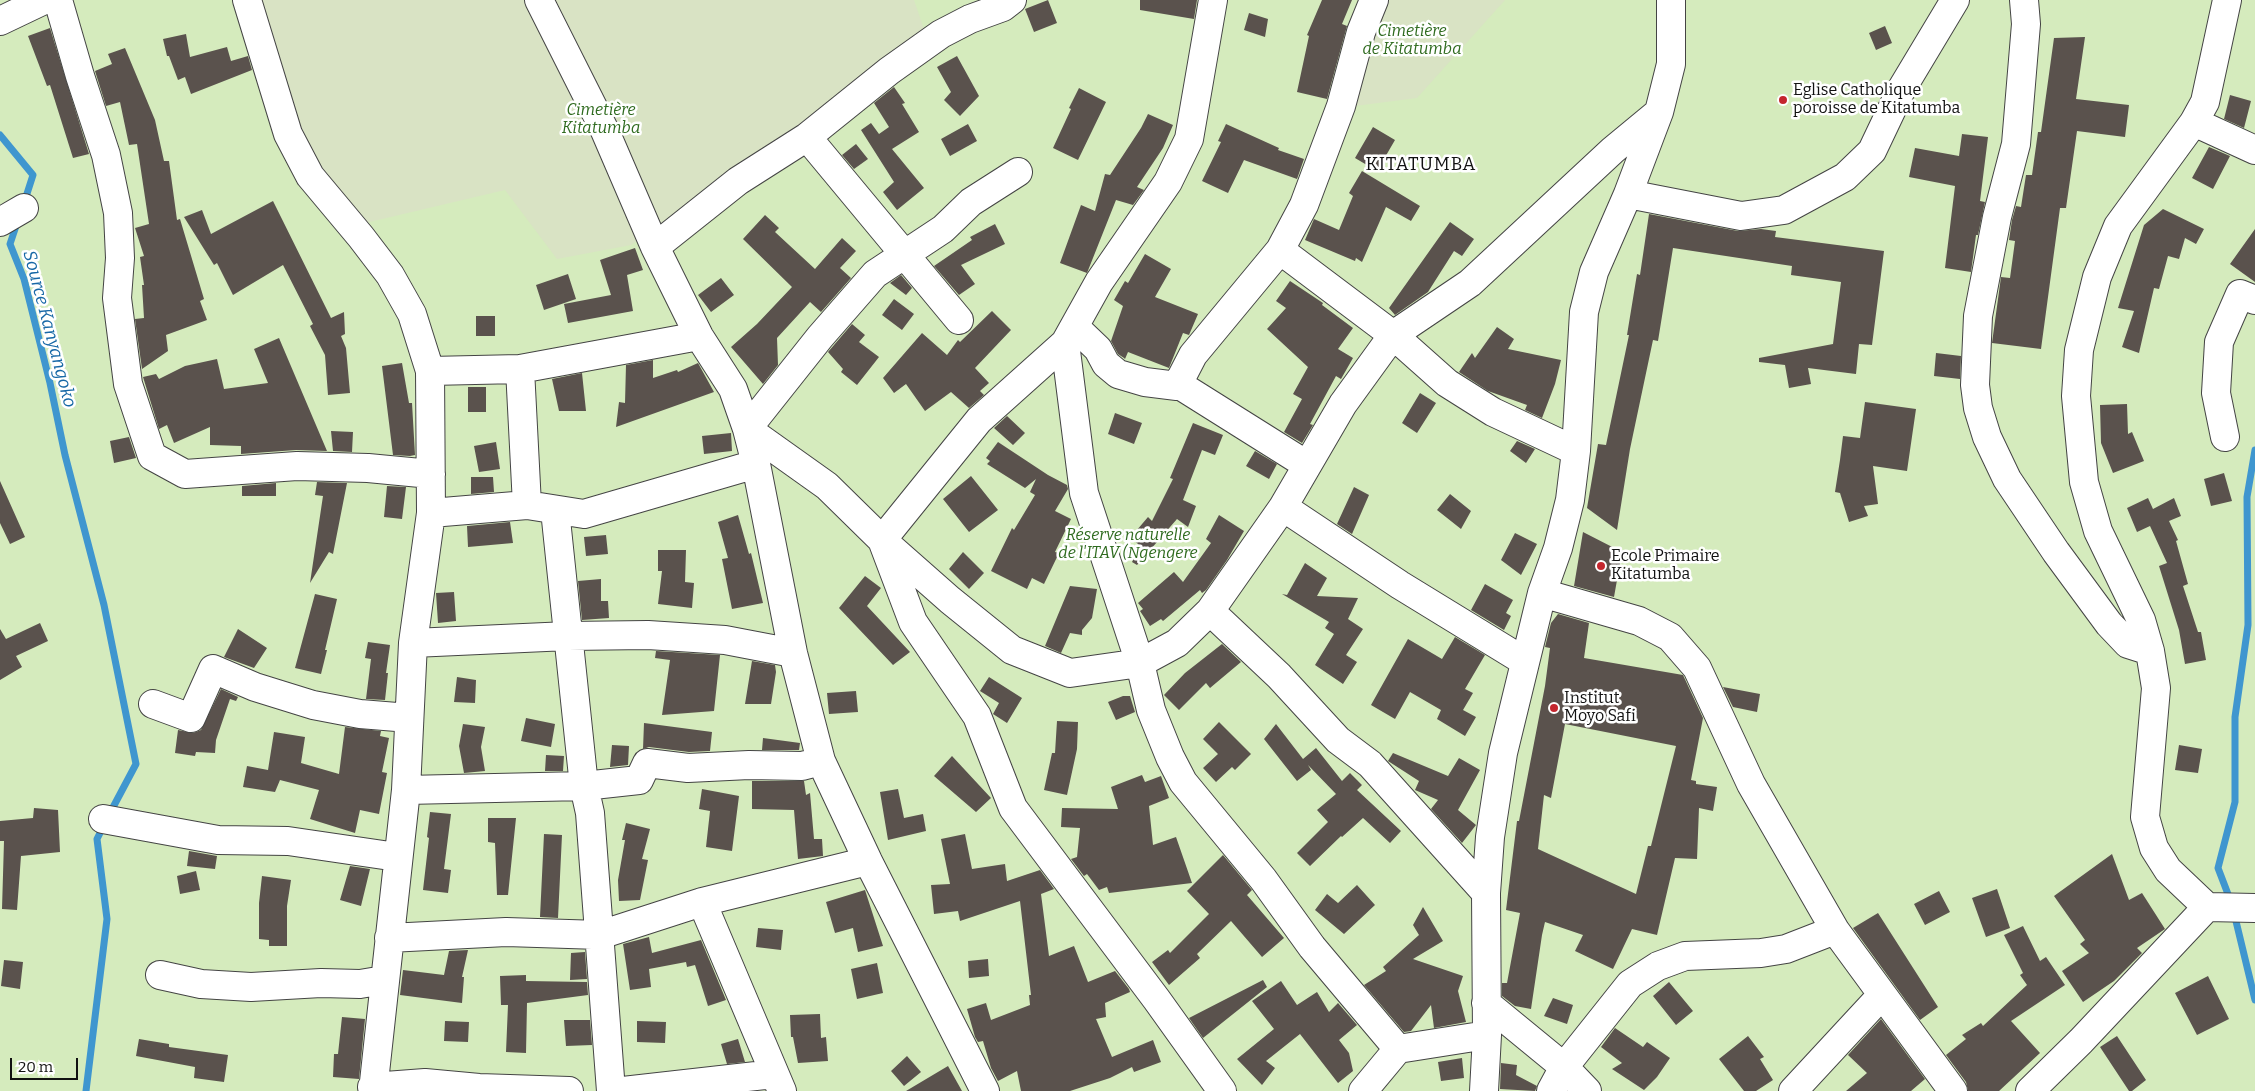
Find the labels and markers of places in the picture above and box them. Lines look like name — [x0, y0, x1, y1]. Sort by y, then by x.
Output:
place label: Eglise Catholique poroisse de Kitatumba — [1793, 81, 1960, 119]
marker: Eglise Catholique poroisse de Kitatumba — [1777, 94, 1789, 106]
place label: Ecole Primaire Kitatumba — [1611, 547, 1720, 585]
marker: Ecole Primaire Kitatumba — [1595, 560, 1607, 572]
place label: Institut Moyo Safi — [1564, 689, 1636, 727]
marker: Institut Moyo Safi — [1548, 702, 1560, 714]

